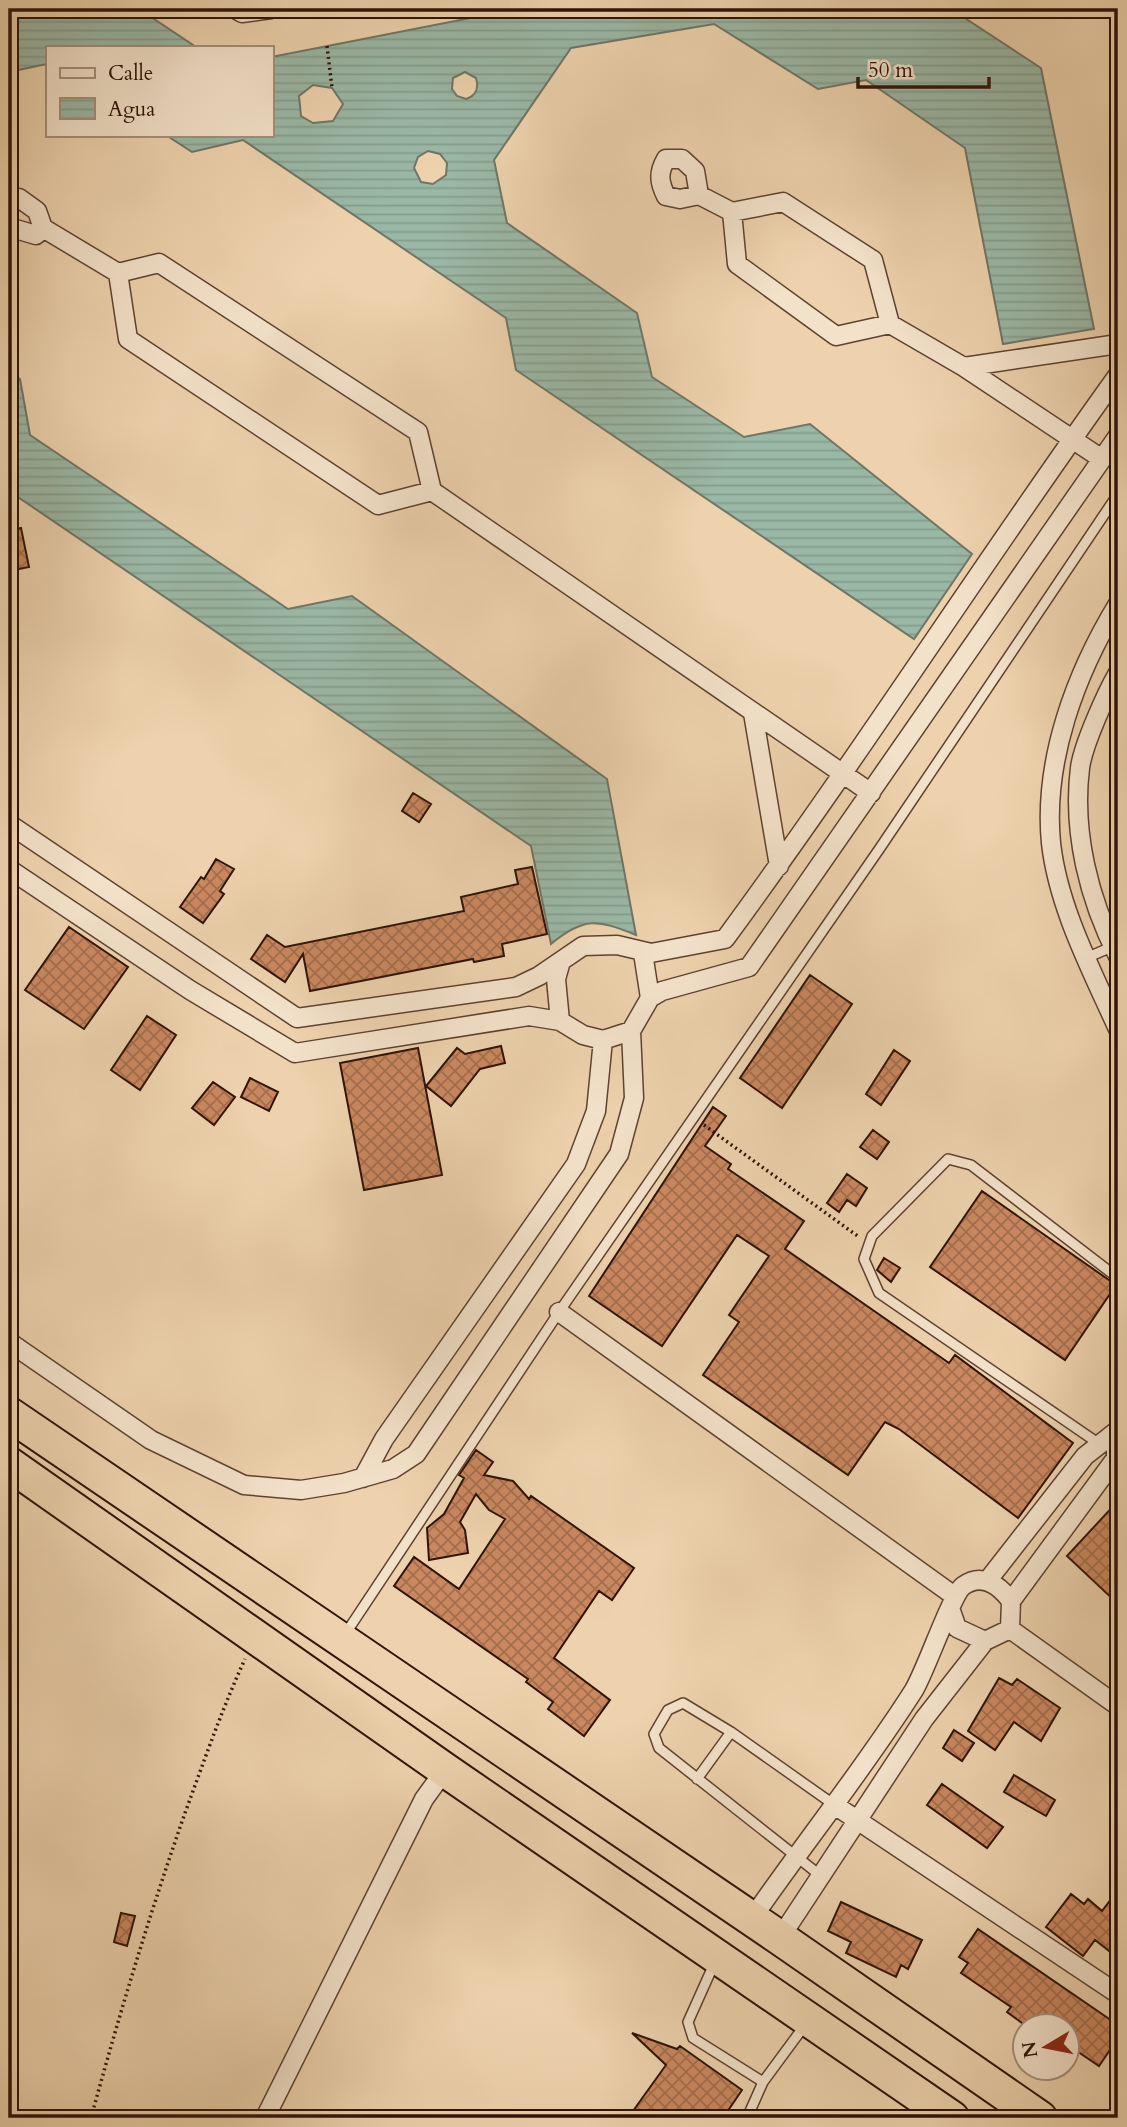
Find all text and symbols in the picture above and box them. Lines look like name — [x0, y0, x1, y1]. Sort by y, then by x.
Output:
legend — [46, 46, 273, 136]
scale bar — [858, 46, 989, 90]
text: 50 m — [868, 56, 913, 85]
text: Calle — [108, 59, 153, 88]
text: Agua — [108, 95, 155, 124]
north arrow — [1012, 2011, 1082, 2082]
text: N — [1016, 2039, 1044, 2060]

